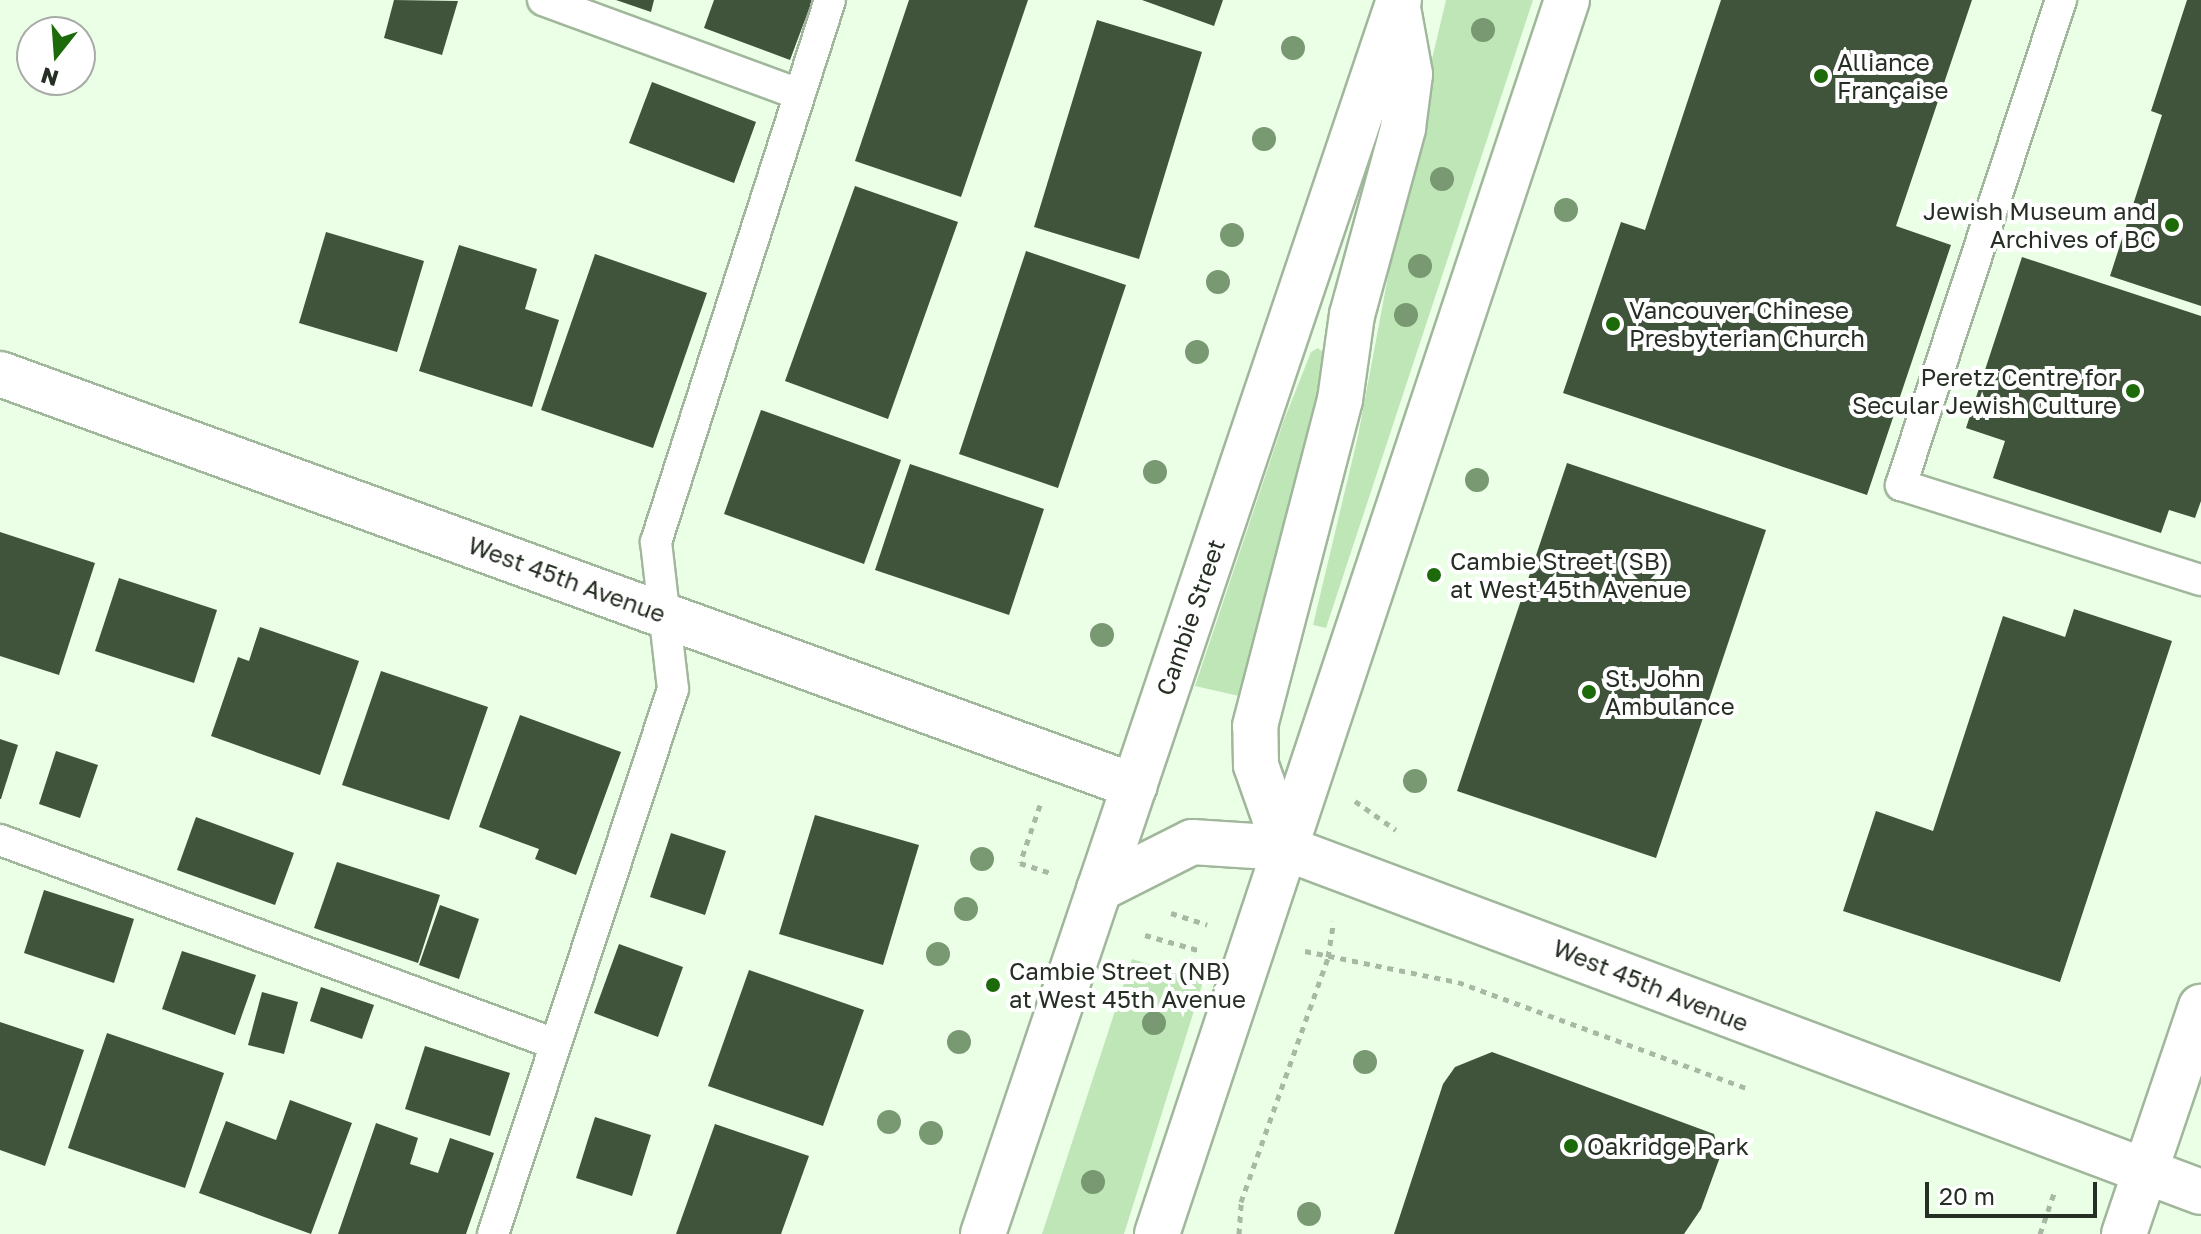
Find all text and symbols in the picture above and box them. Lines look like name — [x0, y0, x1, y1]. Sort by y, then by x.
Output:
north arrow — [16, 16, 96, 96]
place label: Alliance Française — [1837, 48, 1948, 104]
text: N — [37, 62, 61, 93]
marker: Alliance Française — [1812, 67, 1830, 85]
place label: Jewish Museum and Archives of BC — [1923, 197, 2156, 253]
marker: Jewish Museum and Archives of BC — [2163, 216, 2181, 234]
place label: Vancouver Chinese Presbyterian Church — [1629, 296, 1865, 352]
marker: Vancouver Chinese Presbyterian Church — [1604, 315, 1622, 333]
place label: Peretz Centre for Secular Jewish Culture — [1852, 363, 2117, 419]
marker: Peretz Centre for Secular Jewish Culture — [2124, 382, 2142, 400]
street label: West 45th Avenue — [464, 530, 670, 628]
street label: Cambie Street — [1150, 535, 1230, 699]
place label: Cambie Street (SB) at West 45th Avenue — [1450, 547, 1687, 603]
marker: Cambie Street (SB) at West 45th Avenue — [1425, 566, 1443, 584]
place label: St. John Ambulance — [1605, 664, 1735, 720]
marker: St. John Ambulance — [1580, 683, 1598, 701]
street label: West 45th Avenue — [1549, 933, 1753, 1037]
place label: Cambie Street (NB) at West 45th Avenue — [1009, 957, 1246, 1013]
marker: Cambie Street (NB) at West 45th Avenue — [984, 976, 1002, 994]
place label: Oakridge Park — [1587, 1132, 1749, 1160]
marker: Oakridge Park — [1562, 1137, 1580, 1155]
scale bar — [1929, 1166, 2101, 1216]
text: 20 m — [1939, 1181, 1995, 1210]

